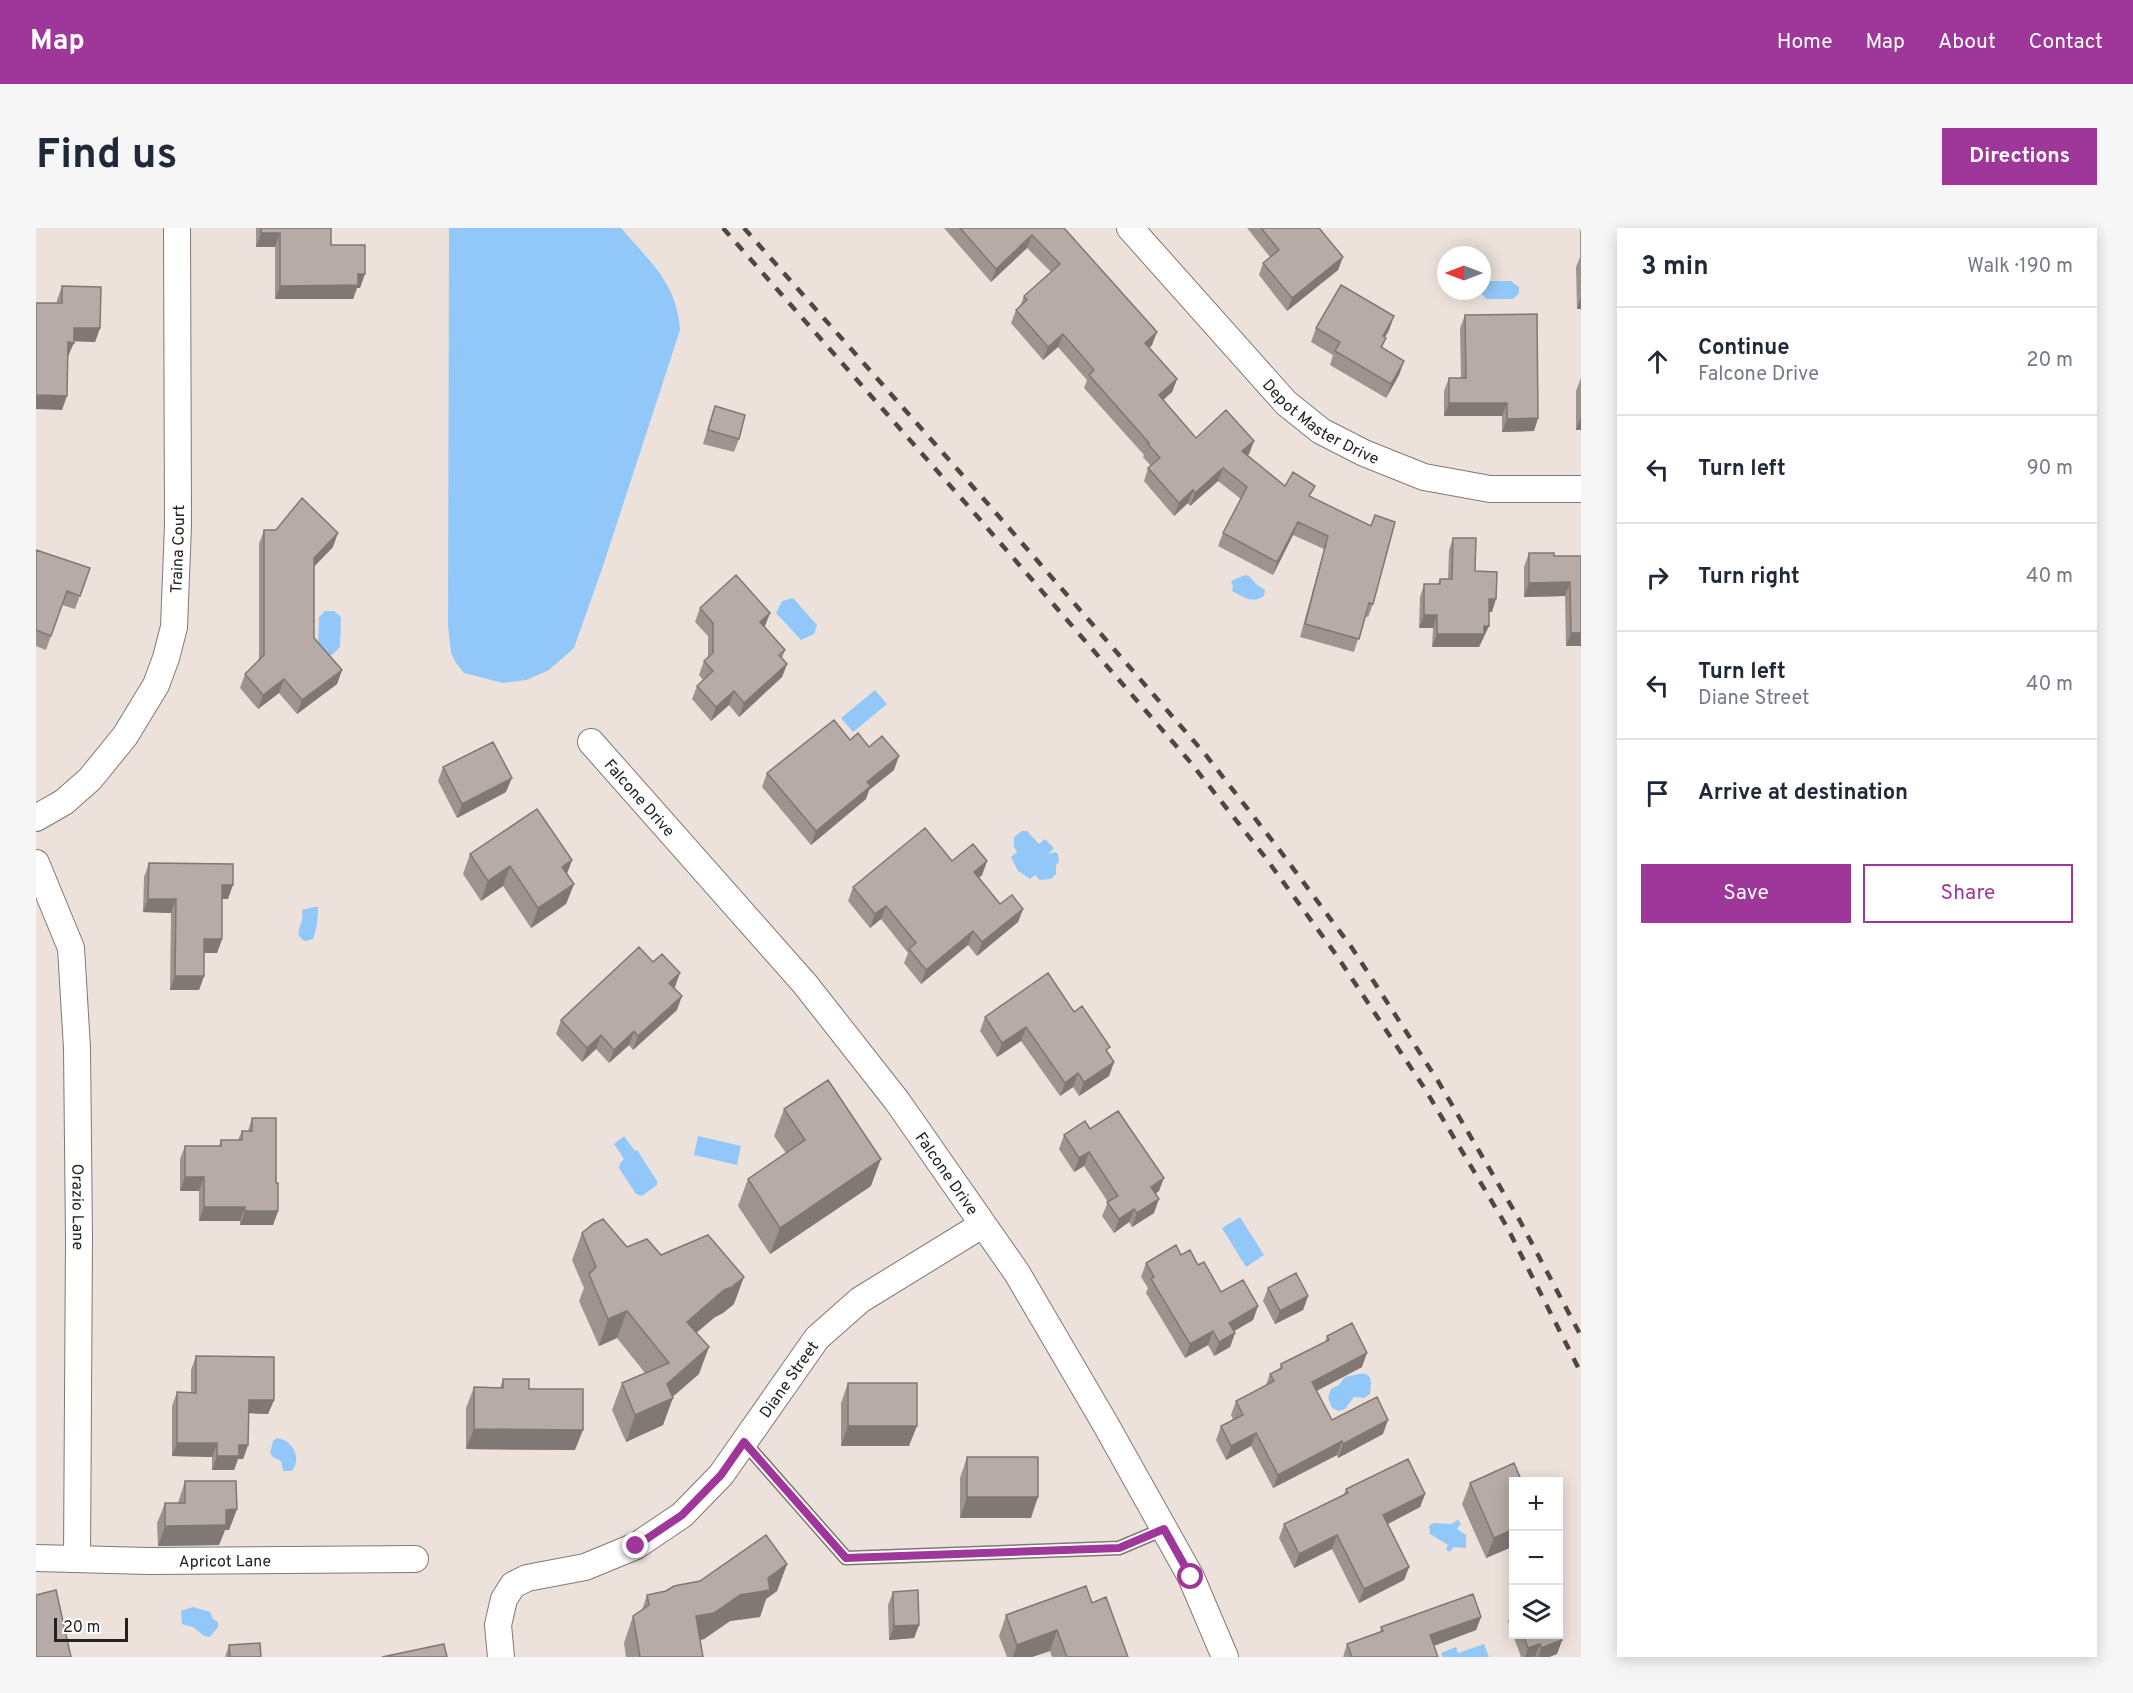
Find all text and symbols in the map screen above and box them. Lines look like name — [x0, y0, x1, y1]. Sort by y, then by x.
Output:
text: Map — [30, 24, 85, 60]
text: Home — [1777, 29, 1833, 56]
text: Map — [1866, 29, 1905, 56]
text: About — [1938, 29, 1996, 56]
text: Contact — [2029, 29, 2103, 56]
button: Directions — [1942, 128, 2097, 185]
text: Find us — [36, 130, 177, 183]
north arrow — [1437, 246, 1491, 300]
text: 3 min — [1641, 251, 1709, 284]
text: Walk · 190 m — [1967, 254, 2073, 280]
text: Continue — [1698, 335, 1789, 362]
icon: ahead — [1641, 345, 1674, 378]
text: 20 m — [2026, 348, 2073, 374]
text: Falcone Drive — [1698, 362, 1819, 388]
street label: Depot Master Drive — [1257, 376, 1381, 470]
icon: left — [1641, 453, 1674, 486]
text: Turn left — [1698, 456, 1786, 483]
text: 90 m — [2027, 456, 2073, 482]
street label: Traina Court — [167, 505, 190, 594]
icon: right — [1641, 561, 1674, 594]
text: Turn right — [1698, 564, 1800, 591]
text: 40 m — [2026, 564, 2073, 590]
text: Turn left — [1698, 659, 1786, 686]
icon: left — [1641, 669, 1674, 702]
text: 40 m — [2026, 672, 2073, 698]
text: Diane Street — [1698, 686, 1810, 712]
street label: Falcone Drive — [599, 756, 678, 842]
icon: arrive — [1641, 777, 1674, 810]
text: Arrive at destination — [1698, 780, 1908, 807]
button: Save — [1641, 864, 1851, 923]
button: Share — [1863, 864, 2073, 923]
street label: Falcone Drive — [910, 1129, 982, 1220]
street label: Orazio Lane — [66, 1164, 87, 1250]
street label: Diane Street — [756, 1338, 824, 1422]
map controls — [1509, 1477, 1563, 1639]
button: + — [1509, 1477, 1563, 1531]
button: − — [1509, 1531, 1563, 1585]
route end — [622, 1532, 648, 1558]
street label: Apricot Lane — [179, 1552, 271, 1573]
route start — [1177, 1563, 1203, 1589]
button: layers — [1509, 1585, 1563, 1639]
scale bar — [54, 1615, 128, 1642]
text: 20 m — [63, 1618, 100, 1638]

